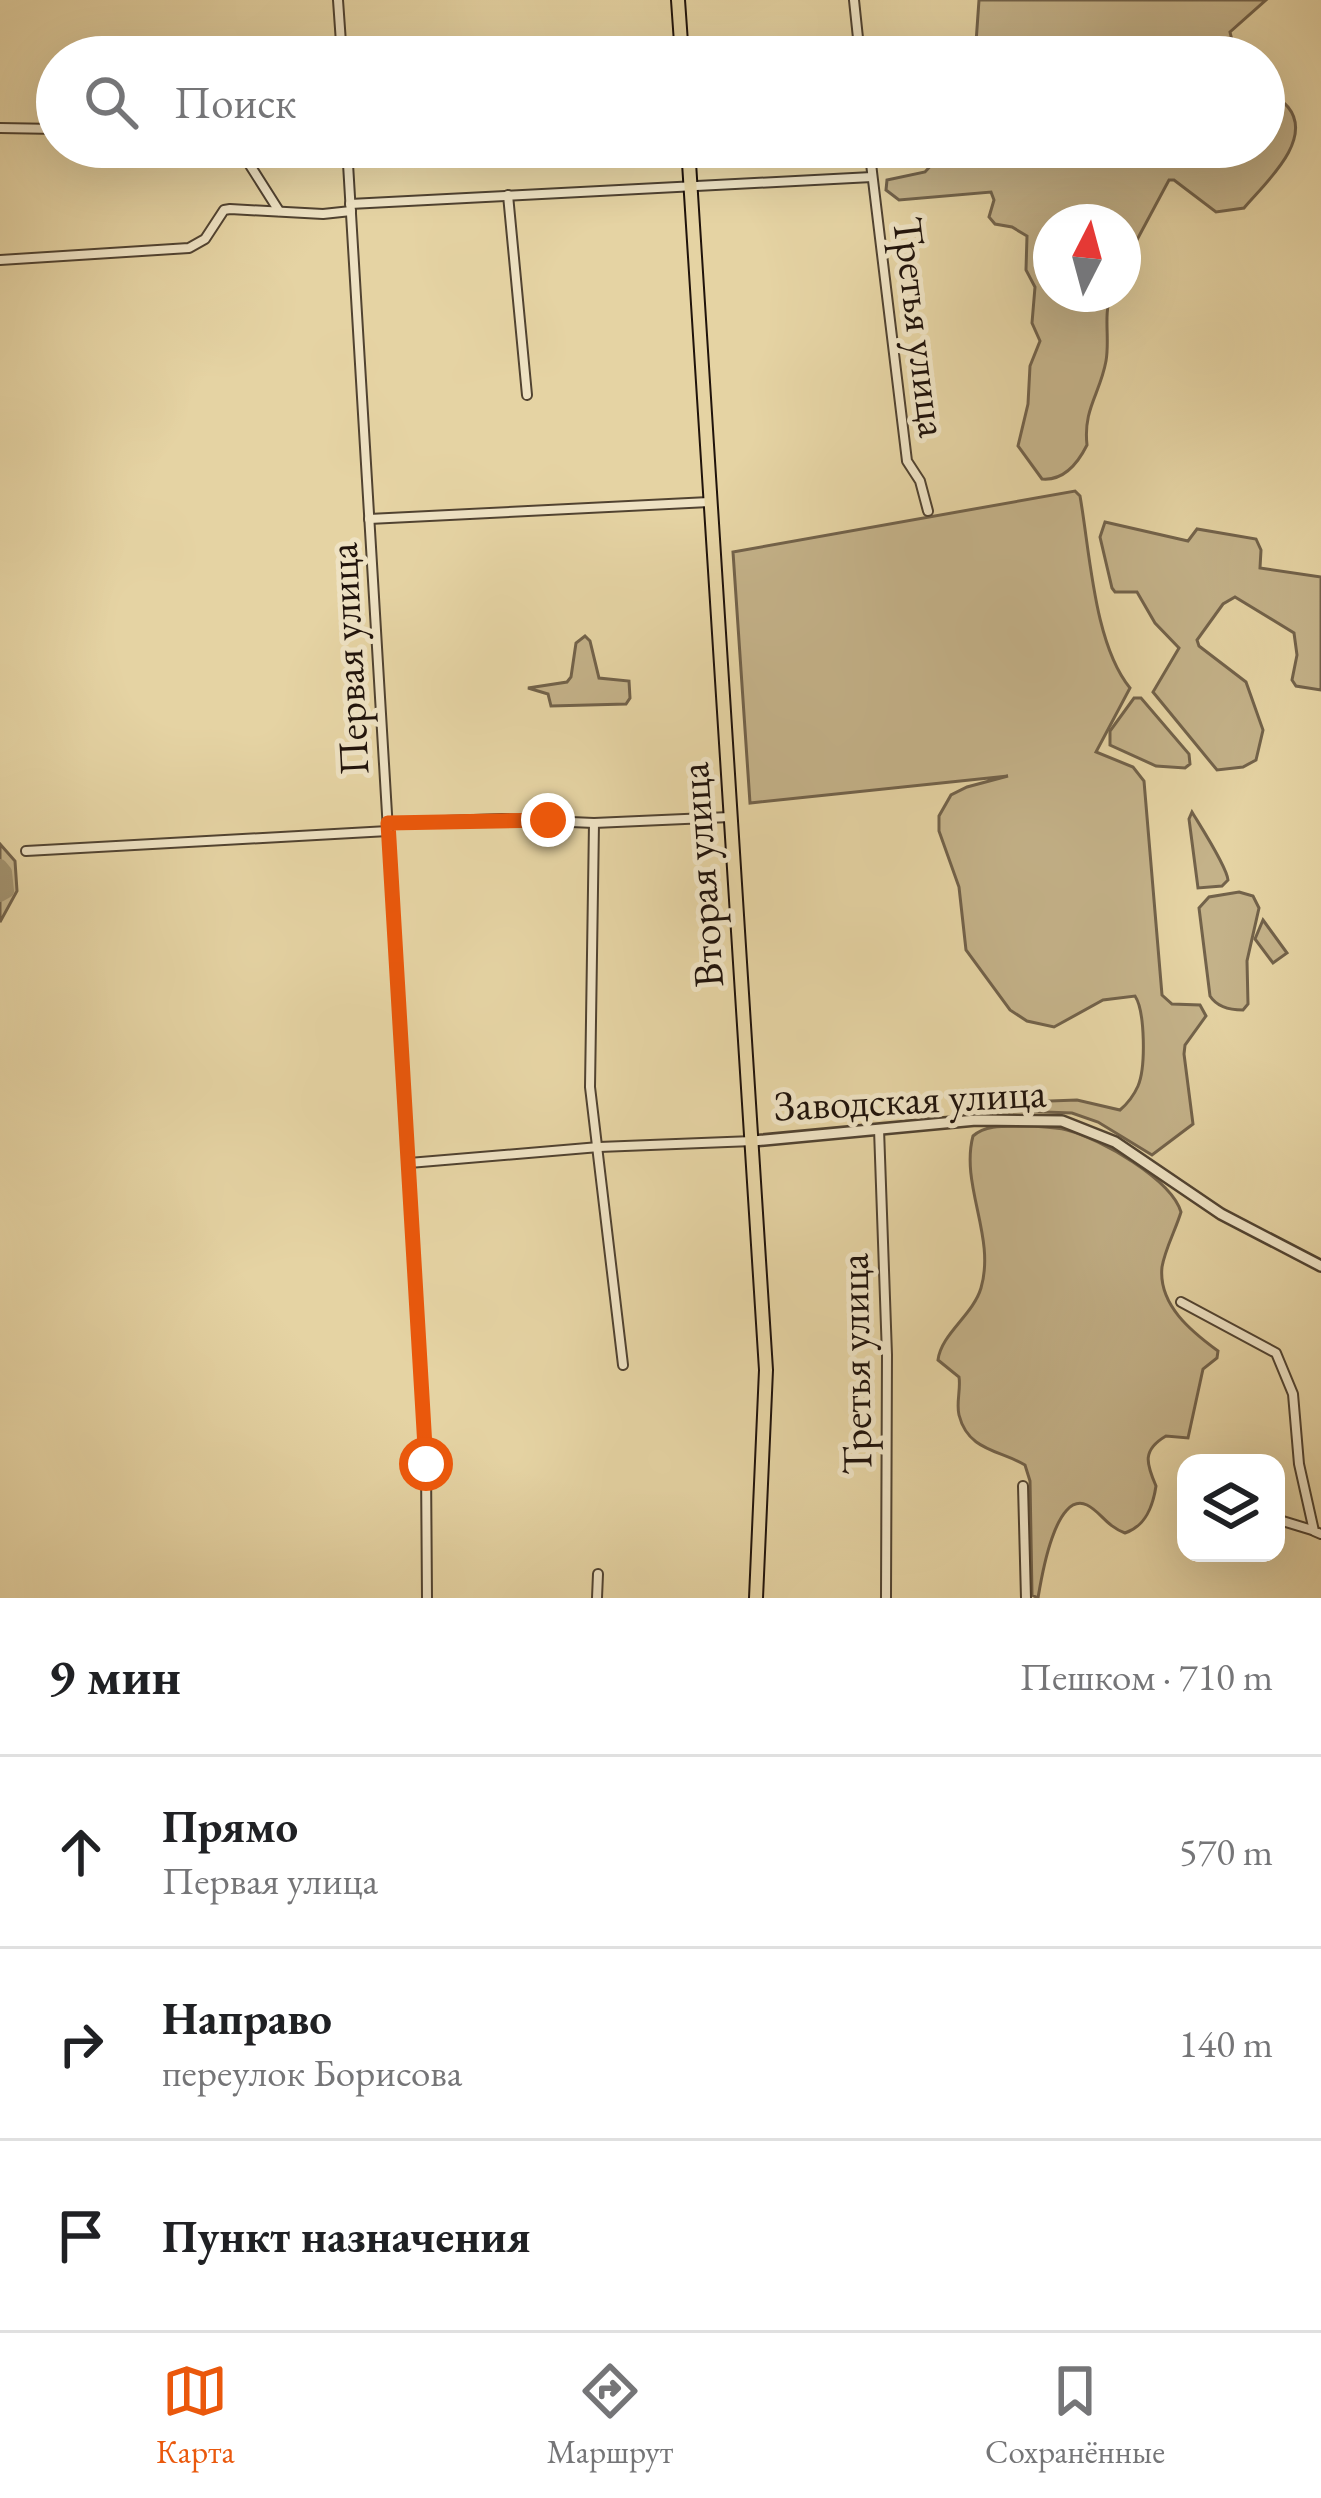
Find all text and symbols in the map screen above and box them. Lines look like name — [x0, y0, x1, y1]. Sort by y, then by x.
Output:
search box — [36, 36, 1285, 168]
icon: search — [78, 69, 144, 135]
text: Поиск — [174, 73, 296, 131]
north arrow — [1033, 204, 1141, 312]
street label: Третья улица — [880, 214, 962, 441]
street label: Первая улица — [314, 541, 382, 777]
street label: Вторая улица — [666, 760, 736, 989]
route end — [521, 793, 575, 847]
street label: Заводская улица — [772, 1064, 1048, 1134]
street label: Третья улица — [826, 1253, 884, 1475]
route start — [399, 1437, 453, 1491]
map controls — [1177, 1454, 1285, 1562]
button: layers — [1177, 1454, 1285, 1562]
text: 9 мин — [48, 1643, 181, 1709]
text: Пешком · 710 m — [1020, 1651, 1273, 1702]
text: Прямо — [162, 1797, 298, 1855]
icon: ahead — [48, 1819, 114, 1885]
text: 570 m — [1179, 1826, 1273, 1877]
text: Первая улица — [162, 1855, 378, 1906]
text: Направо — [162, 1989, 332, 2047]
icon: right — [48, 2011, 114, 2077]
text: 140 m — [1179, 2018, 1273, 2069]
text: переулок Борисова — [162, 2047, 462, 2098]
icon: arrive — [48, 2203, 114, 2269]
text: Пункт назначения — [162, 2207, 531, 2265]
tab: Карта — [156, 2358, 235, 2473]
tab: Маршрут — [547, 2358, 673, 2473]
tab: Сохранённые — [985, 2358, 1165, 2473]

